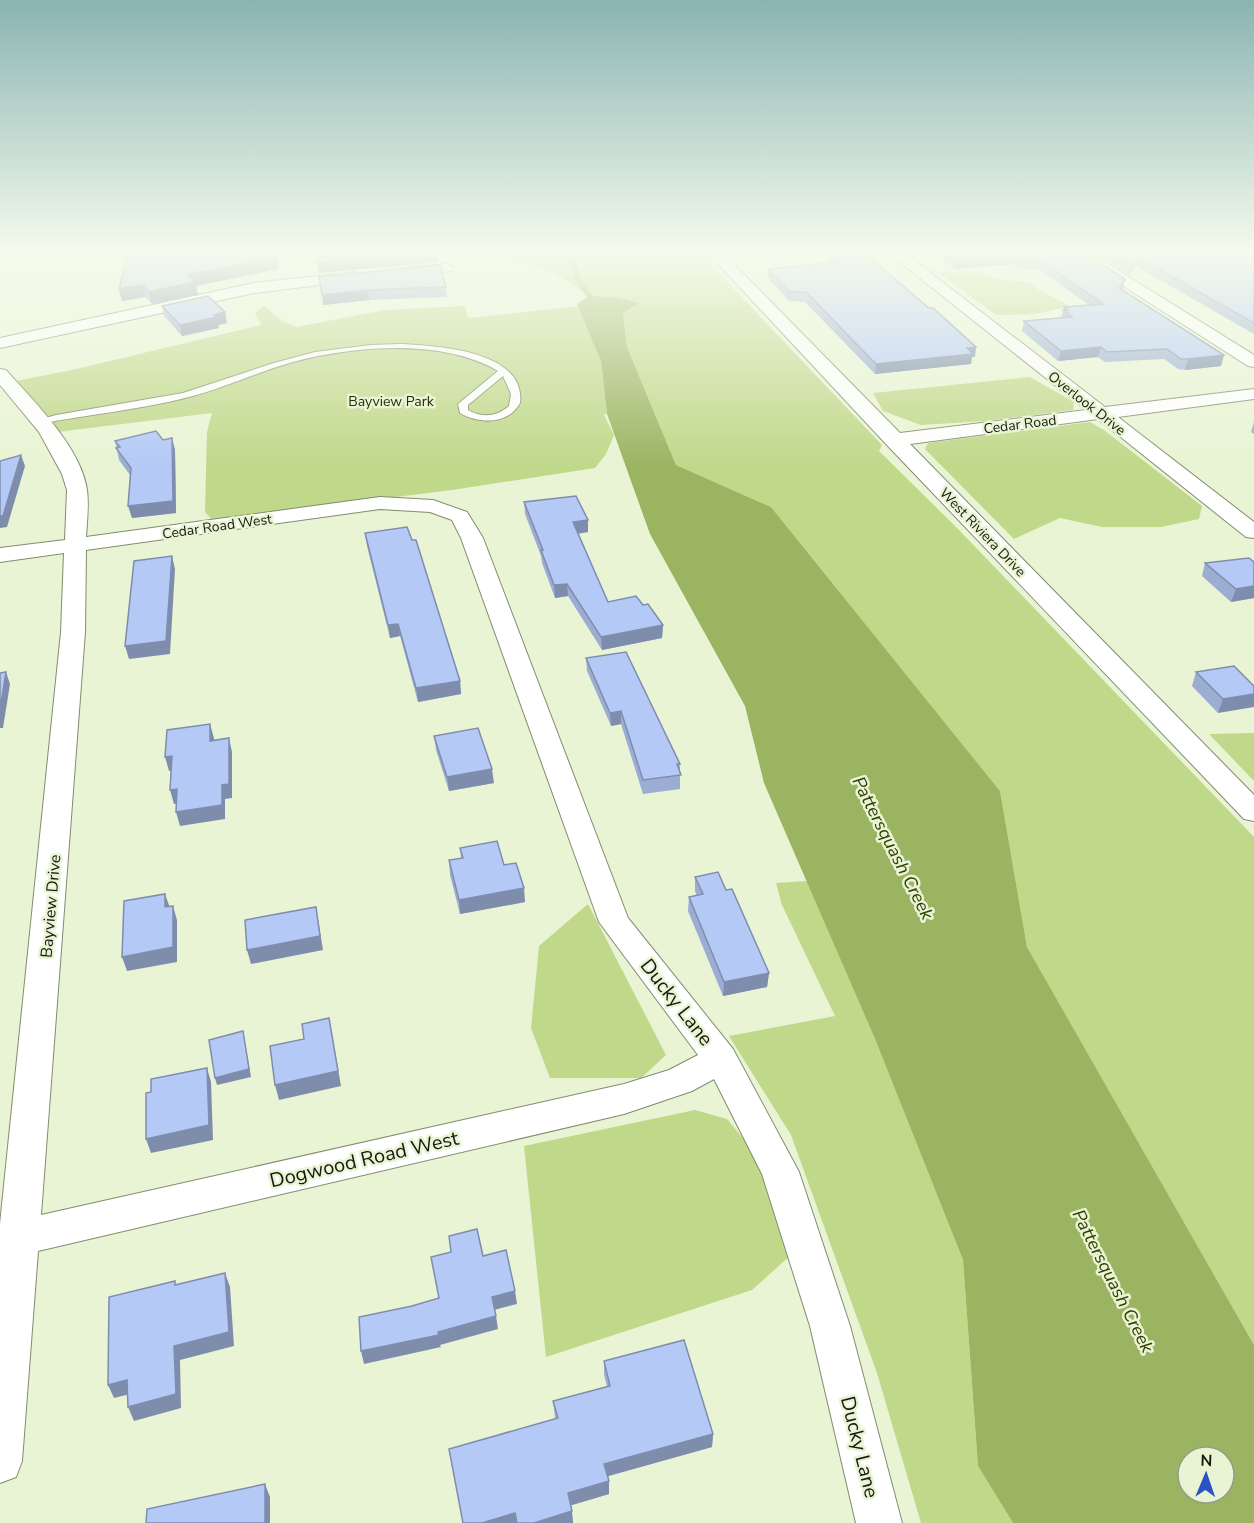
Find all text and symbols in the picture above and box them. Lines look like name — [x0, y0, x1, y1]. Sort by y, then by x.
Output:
street label: Overlook Drive — [1044, 367, 1129, 440]
park label: Bayview Park — [348, 392, 435, 411]
street label: Cedar Road — [983, 411, 1058, 438]
street label: West Riviera Drive — [935, 484, 1030, 581]
street label: Cedar Road West — [161, 509, 273, 544]
water label: Pattersquash Creek — [847, 772, 940, 925]
street label: Bayview Drive — [36, 854, 66, 959]
street label: Ducky Lane — [634, 953, 719, 1052]
street label: Dogwood Road West — [267, 1124, 462, 1194]
water label: Pattersquash Creek — [1067, 1205, 1160, 1358]
street label: Ducky Lane — [834, 1393, 885, 1501]
north arrow — [1176, 1445, 1236, 1505]
text: N — [1200, 1450, 1213, 1472]

